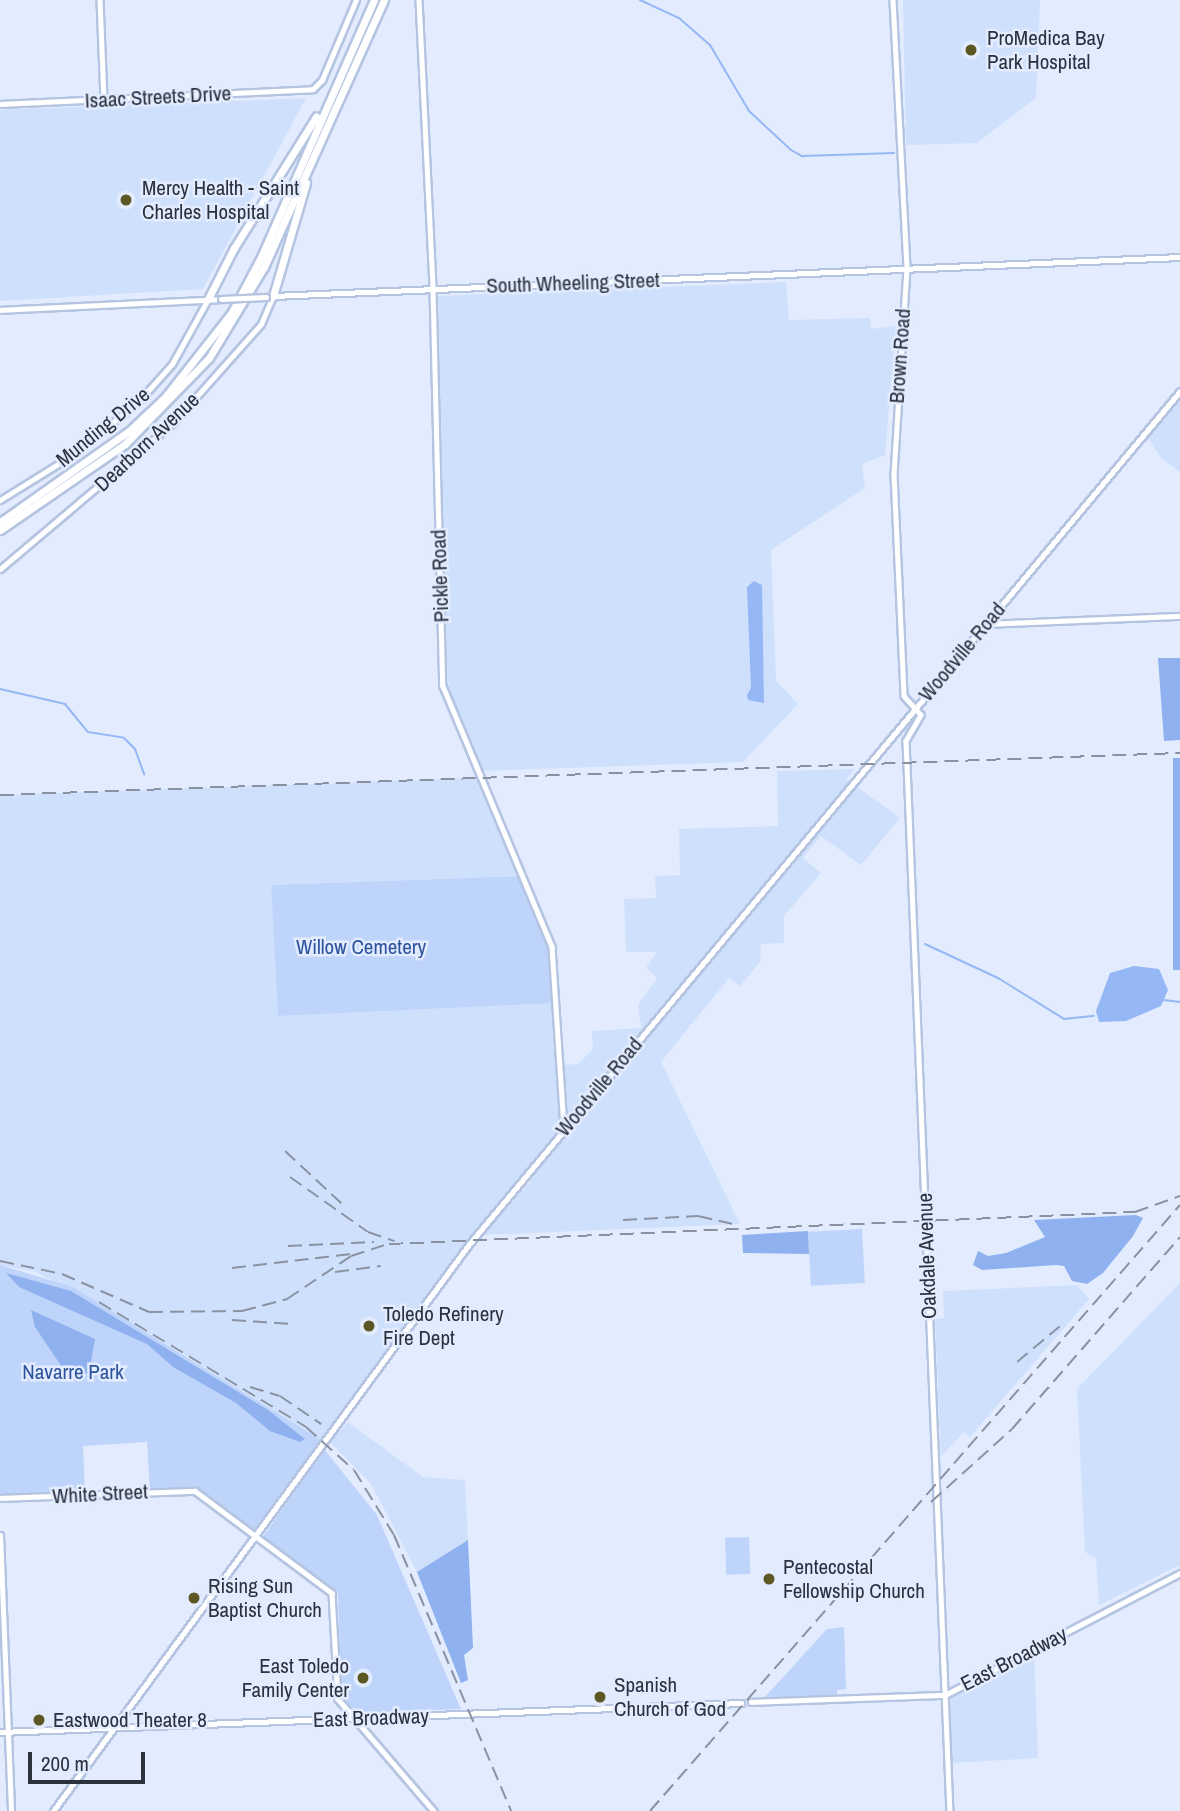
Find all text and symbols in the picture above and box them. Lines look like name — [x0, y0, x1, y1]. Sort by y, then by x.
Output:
place label: ProMedica Bay Park Hospital — [987, 25, 1105, 75]
marker: ProMedica Bay Park Hospital — [961, 40, 981, 60]
street label: Isaac Streets Drive — [84, 81, 232, 113]
place label: Mercy Health - Saint Charles Hospital — [142, 175, 299, 225]
marker: Mercy Health - Saint Charles Hospital — [116, 190, 136, 210]
street label: South Wheeling Street — [486, 267, 660, 299]
street label: Brown Road — [884, 308, 916, 404]
street label: Munding Drive — [51, 382, 155, 472]
street label: Dearborn Avenue — [89, 387, 205, 497]
street label: Pickle Road — [426, 529, 454, 623]
street label: Woodville Road — [913, 597, 1011, 707]
park label: Willow Cemetery — [296, 934, 426, 960]
street label: Woodville Road — [550, 1032, 648, 1142]
street label: Oakdale Avenue — [912, 1192, 942, 1320]
place label: Toledo Refinery Fire Dept — [383, 1301, 504, 1351]
marker: Toledo Refinery Fire Dept — [361, 1318, 377, 1334]
park label: Navarre Park — [22, 1359, 124, 1385]
street label: White Street — [52, 1479, 148, 1509]
place label: Pentecostal Fellowship Church — [783, 1554, 925, 1604]
marker: Pentecostal Fellowship Church — [761, 1571, 777, 1587]
place label: Rising Sun Baptist Church — [208, 1573, 322, 1623]
marker: Rising Sun Baptist Church — [186, 1590, 202, 1606]
street label: East Broadway — [957, 1621, 1071, 1697]
place label: East Toledo Family Center — [242, 1653, 349, 1703]
marker: East Toledo Family Center — [355, 1670, 371, 1686]
place label: Spanish Church of God — [614, 1672, 726, 1722]
marker: Spanish Church of God — [592, 1689, 608, 1705]
street label: East Broadway — [313, 1703, 429, 1733]
place label: Eastwood Theater 8 — [53, 1707, 207, 1733]
marker: Eastwood Theater 8 — [31, 1712, 47, 1728]
scale bar — [32, 1738, 149, 1782]
text: 200 m — [41, 1749, 89, 1778]

